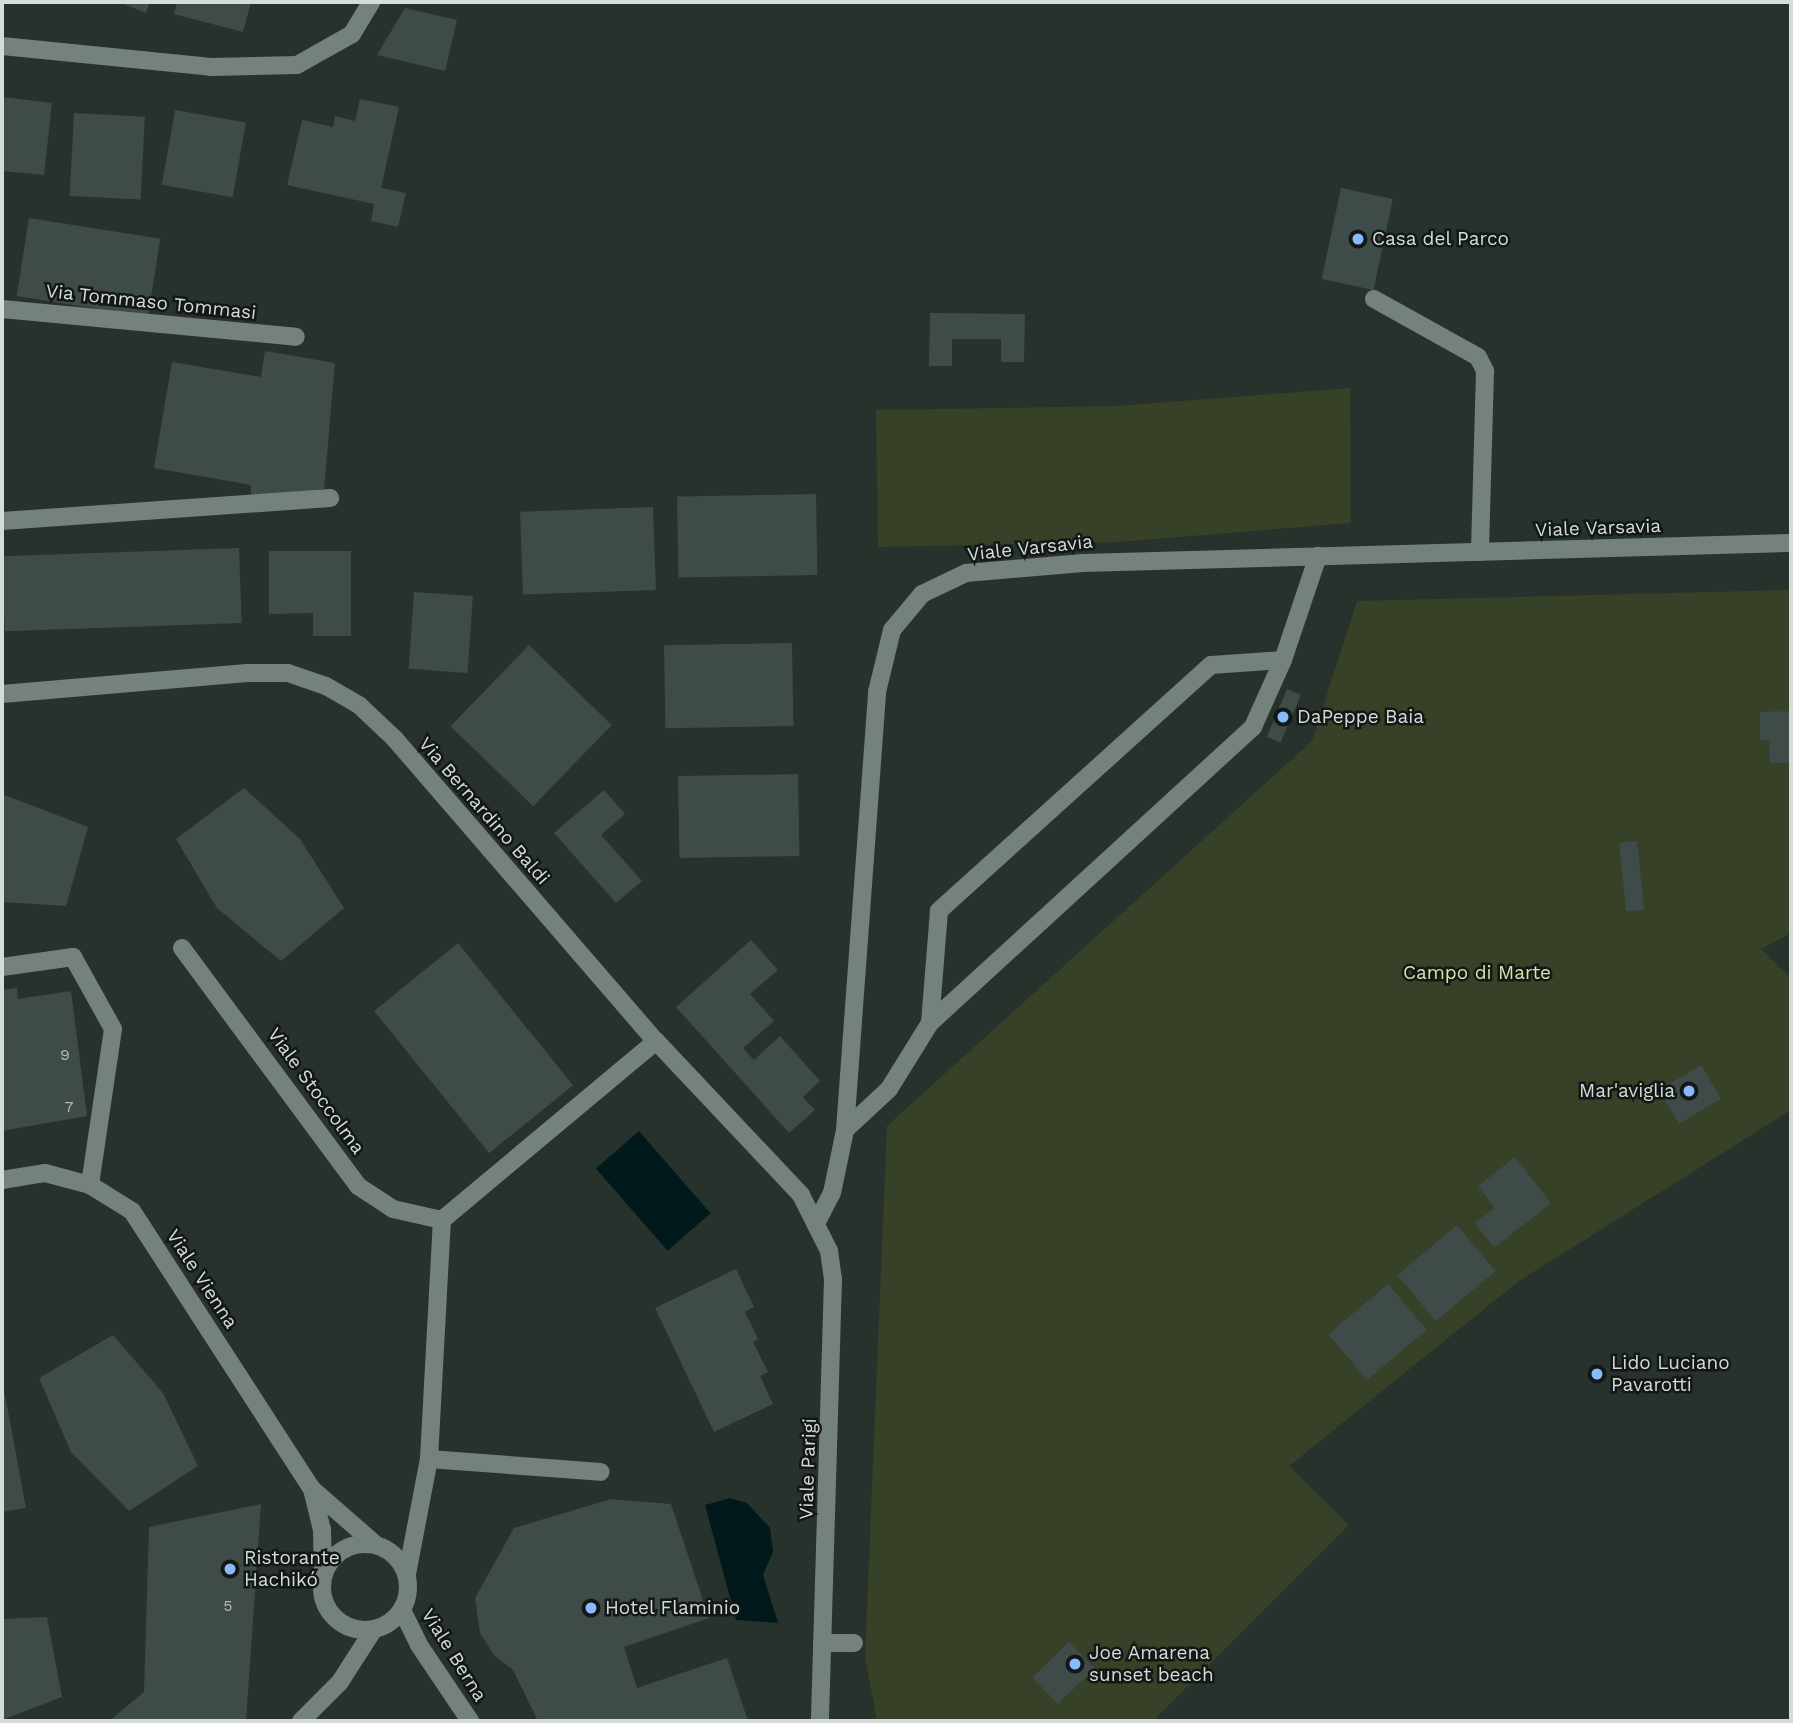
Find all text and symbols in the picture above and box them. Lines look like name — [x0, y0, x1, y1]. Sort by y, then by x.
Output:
place label: Casa del Parco — [1372, 228, 1510, 250]
marker: Casa del Parco — [1350, 231, 1366, 247]
street label: Via Tommaso Tommasi — [44, 280, 258, 324]
street label: Viale Varsavia — [1534, 514, 1662, 542]
street label: Viale Varsavia — [966, 530, 1094, 566]
place label: DaPeppe Baia — [1297, 706, 1424, 728]
marker: DaPeppe Baia — [1275, 709, 1291, 725]
street label: Via Bernardino Baldi — [414, 732, 554, 890]
park label: Campo di Marte — [1403, 962, 1551, 984]
street label: Viale Stoccolma — [263, 1024, 369, 1158]
house number: 9 — [60, 1045, 70, 1065]
place label: Mar'aviglia — [1579, 1080, 1675, 1102]
marker: Mar'aviglia — [1681, 1083, 1697, 1099]
house number: 7 — [65, 1097, 73, 1117]
street label: Viale Vienna — [161, 1225, 243, 1333]
place label: Lido Luciano Pavarotti — [1611, 1352, 1730, 1396]
marker: Lido Luciano Pavarotti — [1589, 1366, 1605, 1382]
street label: Viale Parigi — [795, 1418, 821, 1520]
place label: Ristorante Hachikó — [244, 1547, 340, 1591]
marker: Ristorante Hachikó — [222, 1561, 238, 1577]
house number: 5 — [223, 1596, 233, 1616]
place label: Hotel Flaminio — [605, 1597, 741, 1619]
marker: Hotel Flaminio — [583, 1600, 599, 1616]
street label: Viale Berna — [417, 1604, 491, 1706]
place label: Joe Amarena sunset beach — [1089, 1642, 1214, 1686]
marker: Joe Amarena sunset beach — [1067, 1656, 1083, 1672]

